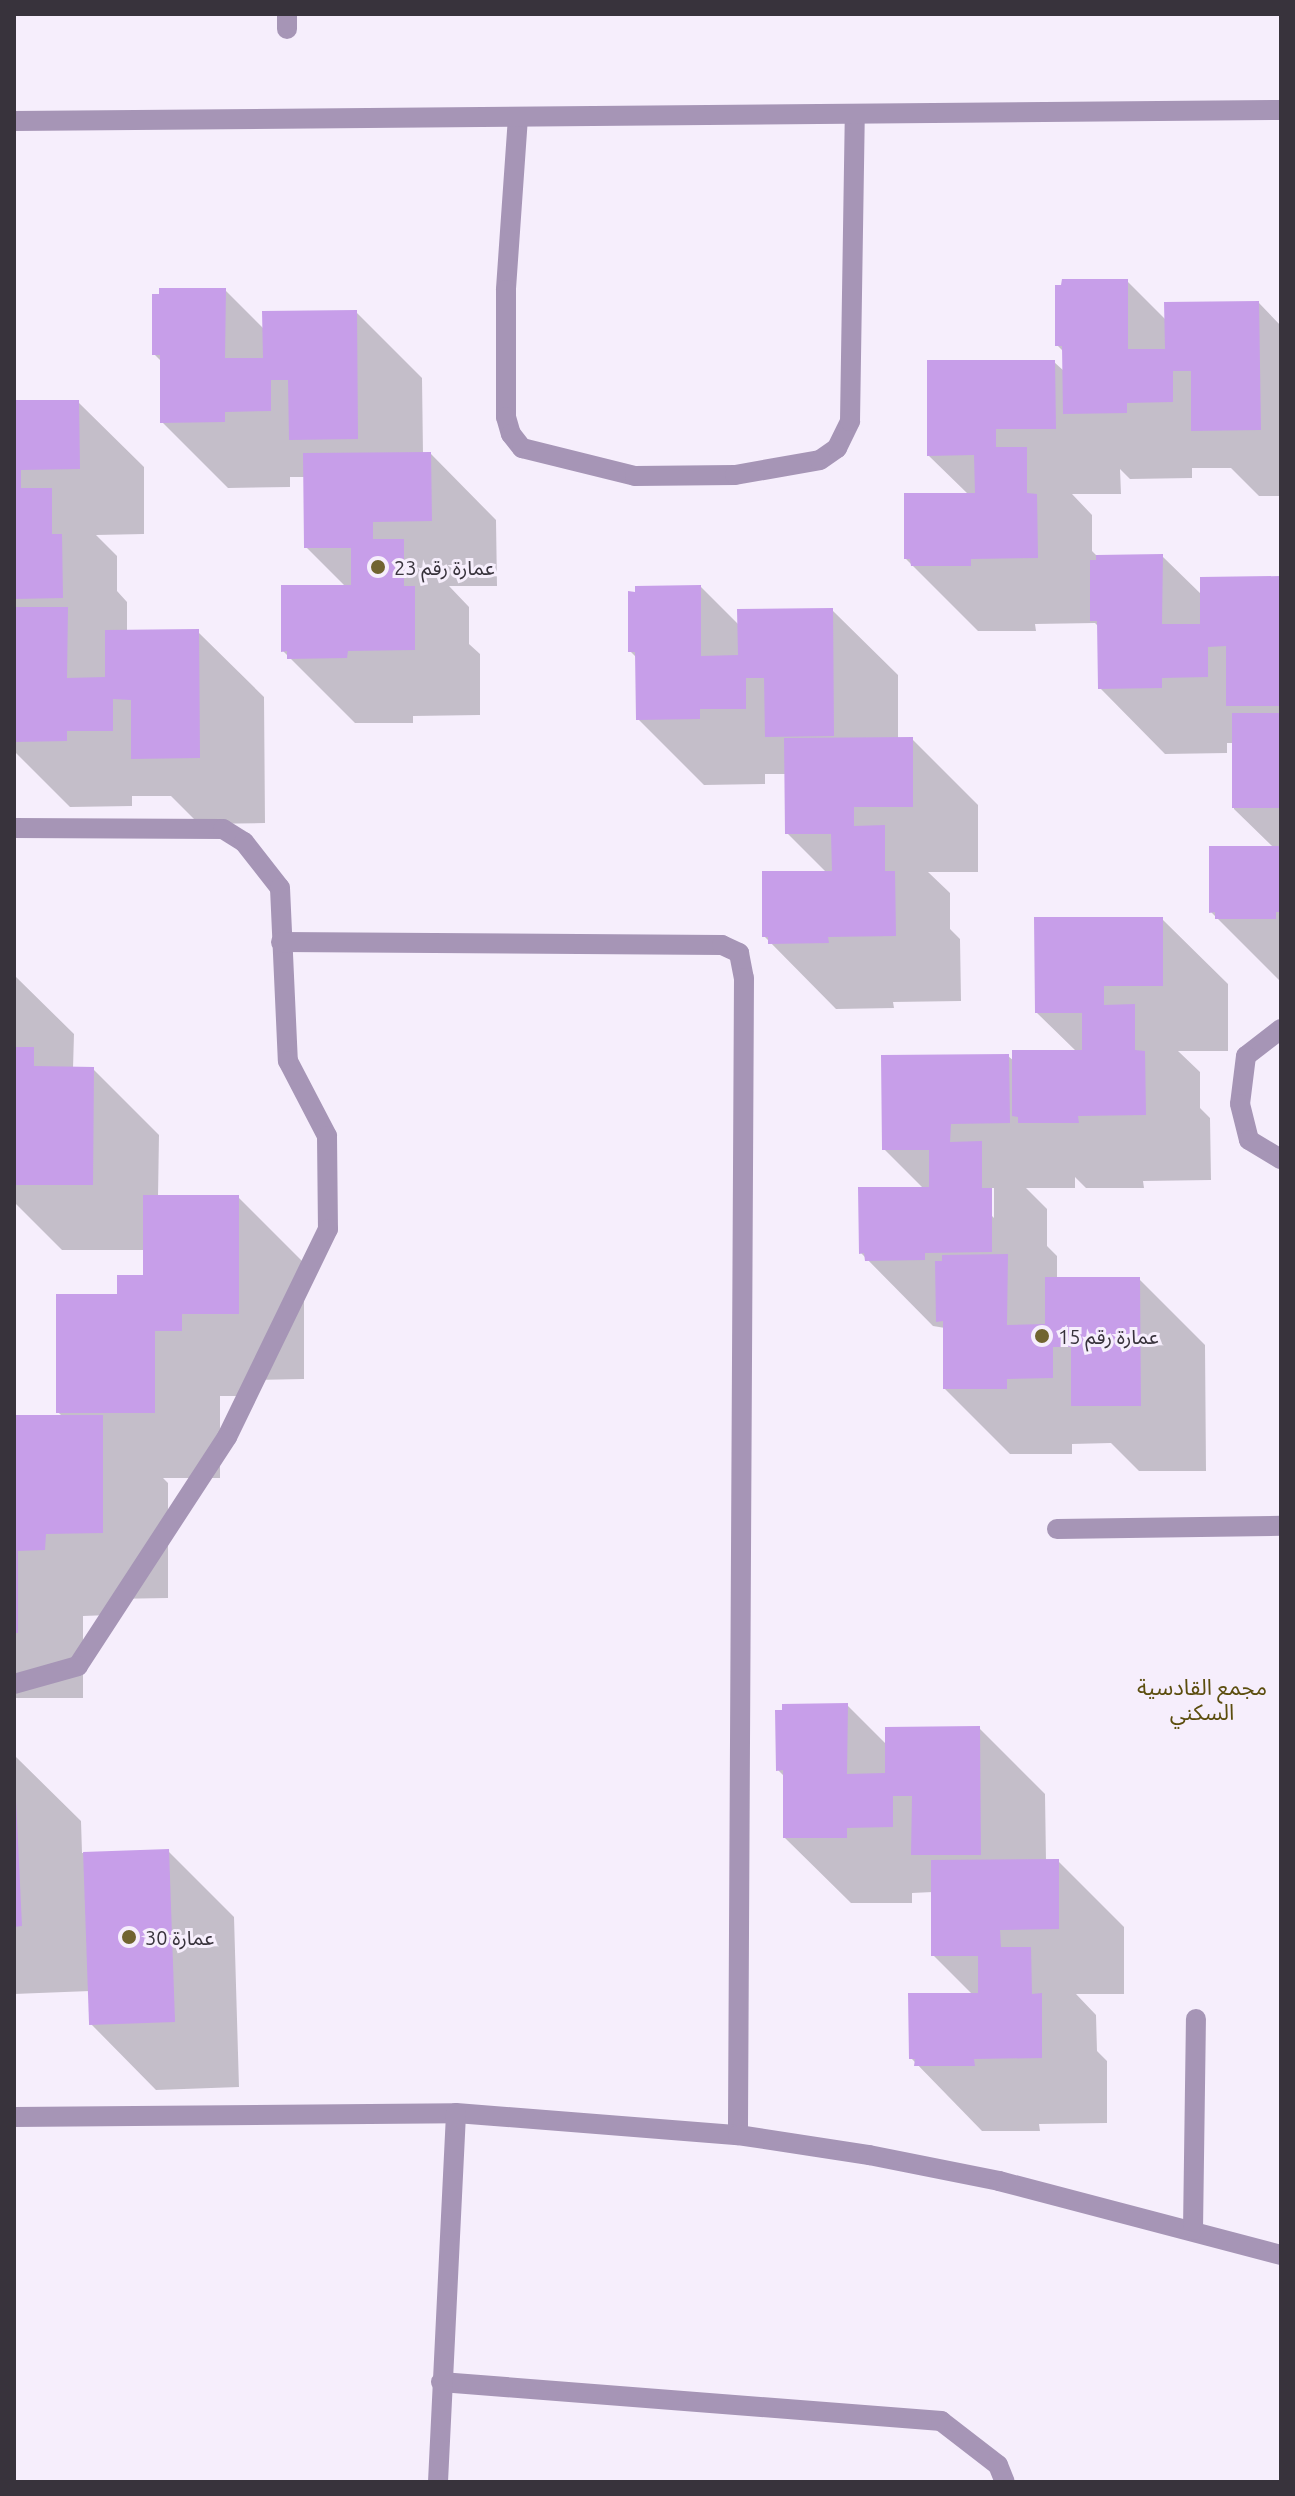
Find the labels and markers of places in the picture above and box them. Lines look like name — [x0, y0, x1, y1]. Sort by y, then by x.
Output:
place label: عمارة رقم 23 — [394, 555, 495, 579]
marker: عمارة رقم 23 — [369, 558, 387, 576]
place label: عمارة رقم 15 — [1058, 1324, 1159, 1348]
marker: عمارة رقم 15 — [1033, 1327, 1051, 1345]
place label: عمارة 30 — [145, 1925, 214, 1949]
marker: عمارة 30 — [120, 1928, 138, 1946]

